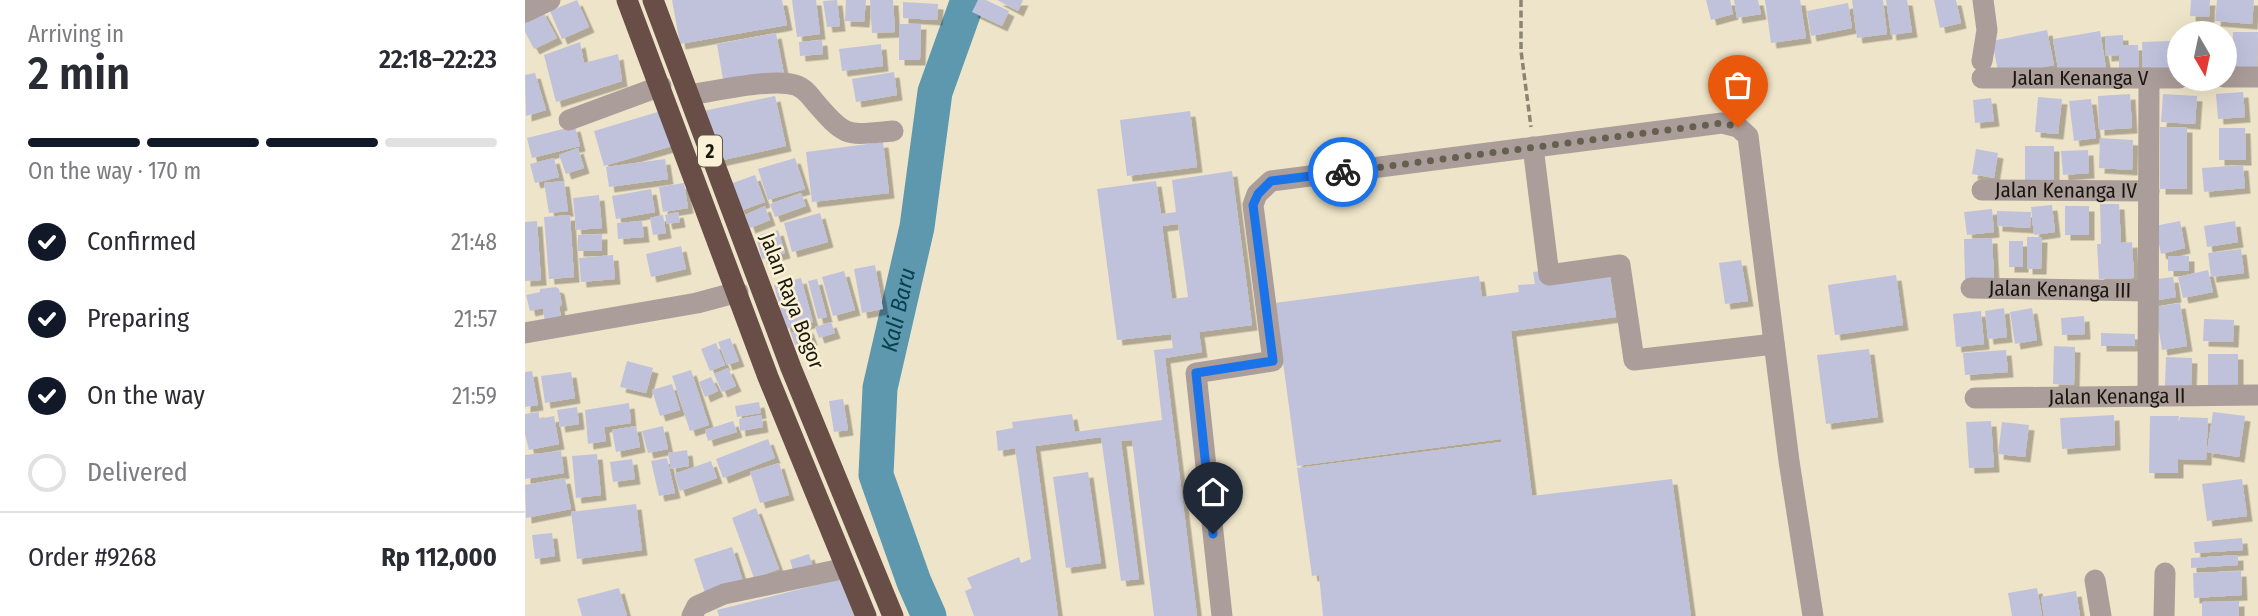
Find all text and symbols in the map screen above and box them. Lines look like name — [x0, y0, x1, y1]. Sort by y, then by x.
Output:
text: Arriving in — [28, 20, 124, 48]
north arrow — [2167, 21, 2237, 91]
map controls — [2167, 21, 2237, 91]
text: 22:18–22:23 — [379, 44, 497, 75]
text: 2 min — [28, 46, 130, 101]
pin — [1708, 55, 1768, 127]
street label: Jalan Kenanga V — [2012, 65, 2149, 91]
icon: bag — [1719, 66, 1757, 104]
road number: 2 — [698, 136, 722, 167]
courier — [1308, 137, 1378, 207]
icon: bike — [1324, 153, 1362, 191]
text: On the way · 170 m — [28, 157, 201, 185]
street label: Jalan Kenanga IV — [1995, 177, 2137, 204]
icon: check — [28, 223, 66, 261]
text: Confirmed — [87, 226, 197, 257]
text: 21:48 — [451, 228, 497, 256]
street label: Jalan Raya Bogor — [754, 229, 830, 373]
water label: Kali Baru — [875, 265, 921, 355]
street label: Jalan Kenanga III — [1989, 275, 2131, 304]
icon: check — [28, 300, 66, 338]
text: Preparing — [87, 303, 189, 334]
text: 21:57 — [454, 305, 497, 333]
icon: check — [28, 377, 66, 415]
text: On the way — [87, 380, 205, 411]
text: 21:59 — [452, 382, 497, 410]
street label: Jalan Kenanga II — [2048, 383, 2186, 410]
text: Delivered — [87, 457, 188, 488]
pin — [1183, 462, 1243, 534]
icon: home — [1194, 473, 1232, 511]
text: Order #9268 — [28, 542, 156, 573]
text: Rp 112,000 — [381, 542, 497, 573]

